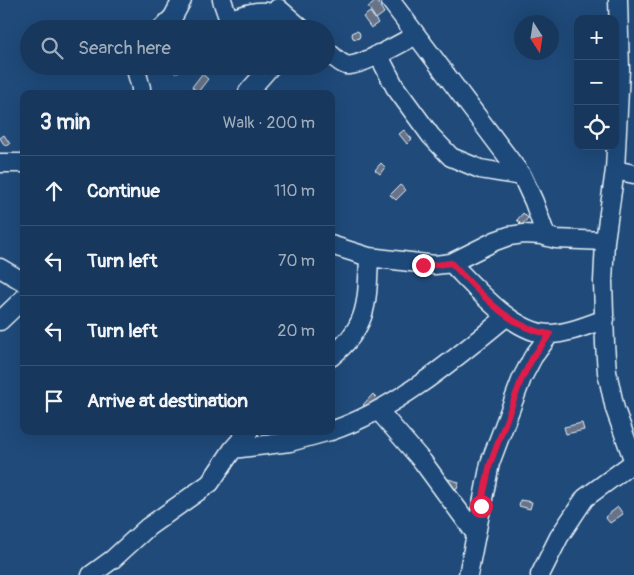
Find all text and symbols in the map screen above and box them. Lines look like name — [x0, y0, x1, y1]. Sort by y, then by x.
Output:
north arrow — [514, 15, 559, 60]
map controls — [574, 15, 619, 150]
button: + — [574, 15, 619, 60]
search box — [20, 20, 335, 75]
icon: search — [38, 34, 66, 62]
text: Search here — [78, 36, 171, 60]
button: − — [574, 60, 619, 105]
button: locate — [574, 105, 619, 150]
text: 3 min — [40, 109, 90, 136]
text: Walk · 200 m — [223, 113, 315, 133]
icon: ahead — [40, 177, 68, 205]
text: Continue — [87, 179, 160, 203]
text: 110 m — [274, 181, 315, 201]
icon: left — [40, 247, 68, 275]
text: Turn left — [87, 249, 157, 273]
text: 70 m — [278, 251, 315, 271]
route end — [412, 254, 435, 277]
icon: left — [40, 317, 68, 345]
text: Turn left — [87, 319, 157, 343]
text: 20 m — [277, 321, 315, 341]
icon: arrive — [40, 387, 68, 415]
text: Arrive at destination — [87, 389, 248, 413]
route start — [470, 495, 493, 518]

